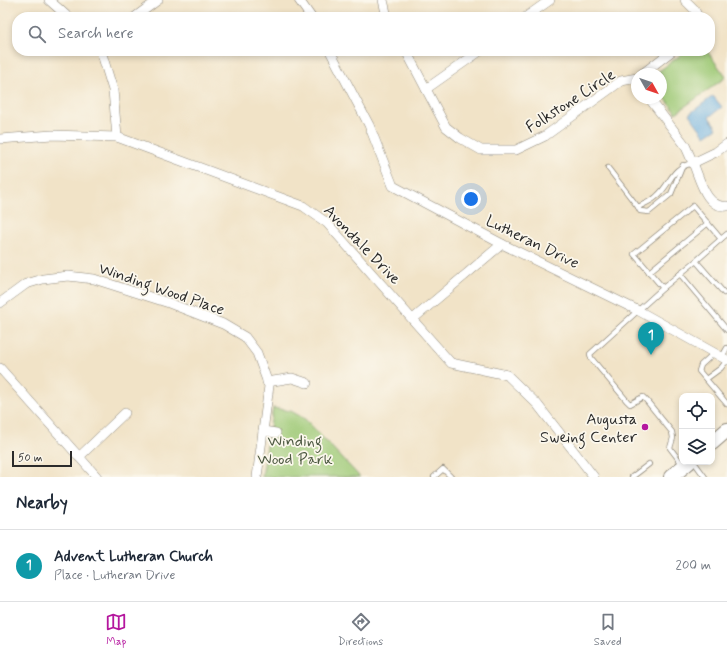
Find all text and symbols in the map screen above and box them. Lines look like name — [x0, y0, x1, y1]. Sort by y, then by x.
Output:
search box — [12, 12, 715, 56]
icon: search — [26, 23, 48, 45]
text: Search here — [58, 24, 134, 44]
street label: Folkstone Circle — [522, 64, 620, 138]
north arrow — [631, 68, 667, 104]
your location — [461, 189, 481, 209]
street label: Avondale Drive — [319, 201, 406, 290]
street label: Lutheran Drive — [482, 211, 583, 274]
street label: Winding Wood Place — [95, 258, 227, 322]
pin: 1 — [638, 322, 664, 355]
map controls — [679, 393, 715, 465]
button: locate — [679, 393, 715, 429]
place label: Augusta Sweing Center — [540, 409, 638, 449]
marker: Augusta Sweing Center — [640, 422, 650, 432]
button: layers — [679, 429, 715, 465]
park label: Winding Wood Park — [257, 431, 333, 470]
scale bar — [12, 449, 72, 468]
text: 50 m — [18, 451, 43, 465]
text: Nearby — [16, 492, 68, 514]
text: Advent Lutheran Church — [54, 547, 213, 567]
text: 1 — [26, 557, 32, 574]
text: 200 m — [676, 557, 711, 574]
text: Place · Lutheran Drive — [54, 567, 175, 584]
tab: Map — [105, 611, 127, 649]
tab: Directions — [338, 611, 383, 649]
tab: Saved — [594, 611, 622, 649]

